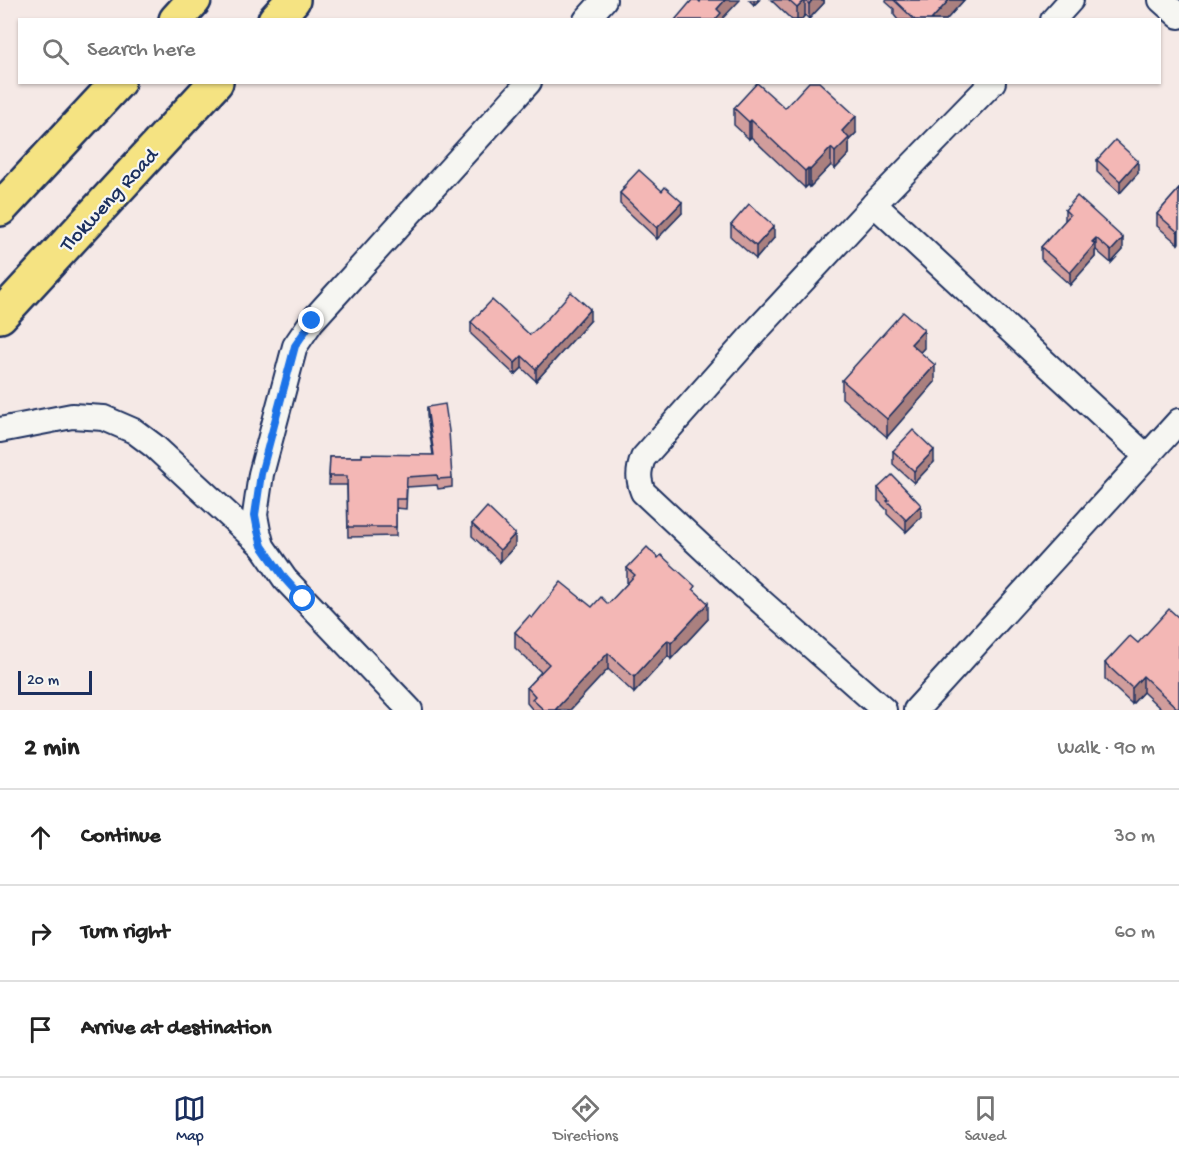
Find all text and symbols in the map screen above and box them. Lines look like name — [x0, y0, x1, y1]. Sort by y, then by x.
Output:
search box — [18, 18, 1161, 84]
icon: search — [39, 35, 72, 68]
text: Search here — [87, 38, 195, 64]
street label: Tlokweng Road — [55, 143, 166, 259]
route end — [298, 307, 324, 333]
route start — [289, 585, 315, 611]
scale bar — [18, 668, 92, 696]
text: 20 m — [27, 672, 59, 691]
text: 2 min — [24, 734, 79, 765]
text: Walk · 90 m — [1058, 738, 1155, 761]
icon: ahead — [24, 821, 57, 854]
text: Continue — [81, 824, 161, 850]
text: 30 m — [1114, 826, 1155, 849]
icon: right — [24, 917, 57, 950]
text: Turn right — [81, 920, 169, 946]
text: 60 m — [1115, 922, 1155, 945]
icon: arrive — [24, 1013, 57, 1046]
text: Arrive at destination — [81, 1016, 271, 1042]
tab: Map — [173, 1092, 206, 1147]
tab: Directions — [553, 1092, 618, 1147]
tab: Saved — [965, 1092, 1006, 1147]

